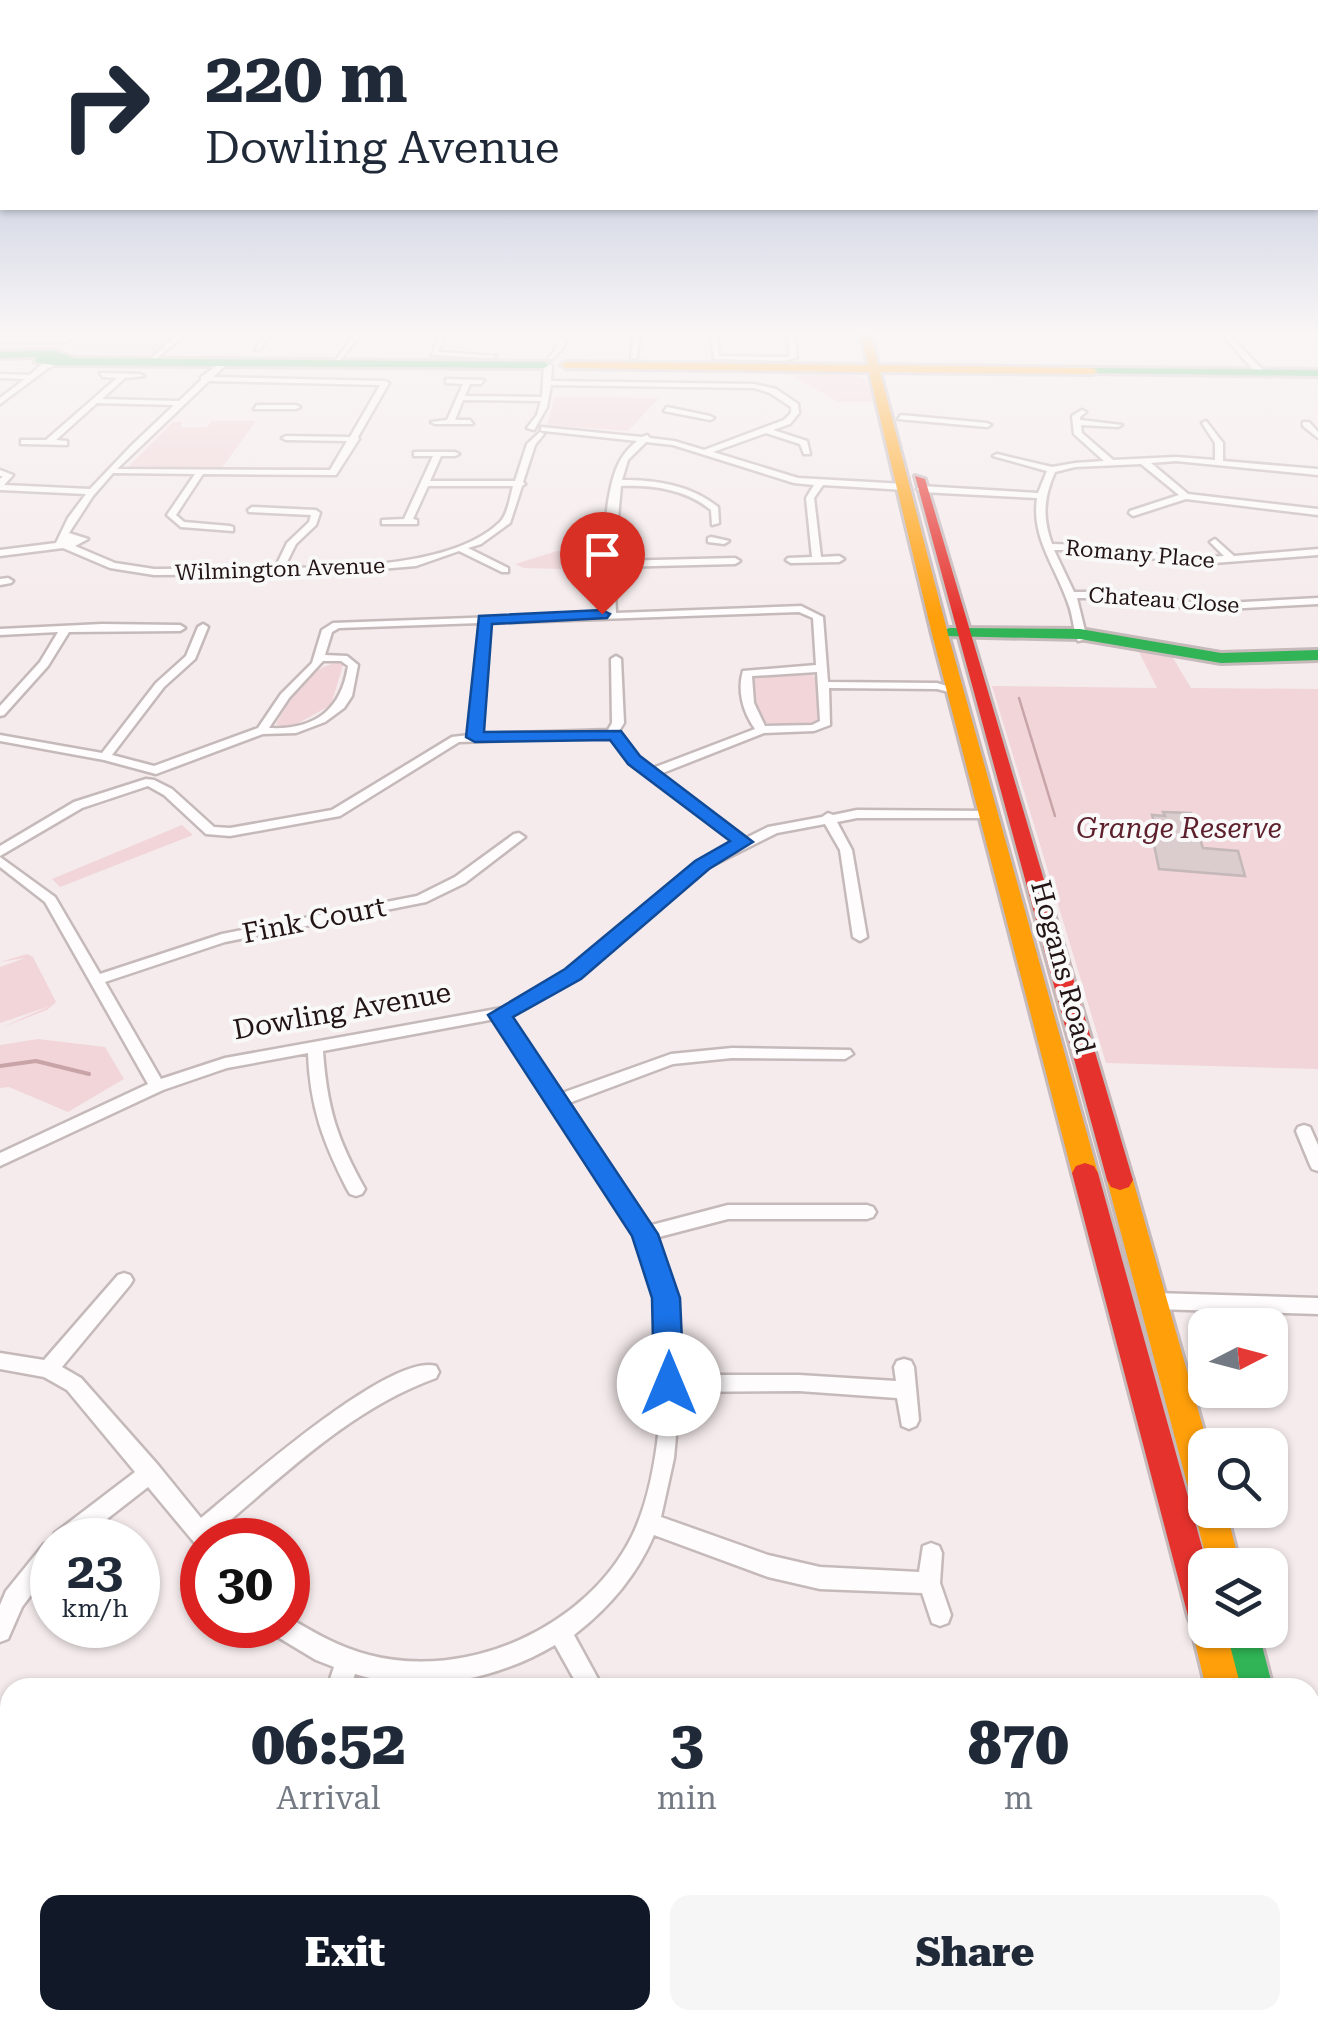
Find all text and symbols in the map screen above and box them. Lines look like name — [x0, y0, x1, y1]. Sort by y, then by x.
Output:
text: 220 m — [205, 37, 408, 119]
icon: right — [40, 40, 170, 170]
text: Dowling Avenue — [205, 121, 560, 174]
pin — [560, 512, 645, 615]
icon: arrive — [575, 527, 630, 582]
street label: Romany Place — [1064, 535, 1216, 573]
street label: Wilmington Avenue — [174, 553, 386, 585]
street label: Chateau Close — [1088, 582, 1240, 618]
park label: Grange Reserve — [1076, 812, 1282, 845]
street label: Hogans Road — [1024, 877, 1102, 1057]
street label: Fink Court — [239, 890, 389, 950]
street label: Dowling Avenue — [231, 976, 453, 1046]
north arrow — [1188, 1308, 1288, 1408]
map controls — [1188, 1308, 1288, 1648]
position arrow — [617, 1332, 721, 1436]
button: search — [1188, 1428, 1288, 1528]
speed limit sign: 30 — [180, 1518, 310, 1648]
text: 23 — [67, 1542, 123, 1600]
button: layers — [1188, 1548, 1288, 1648]
text: km/h — [62, 1594, 128, 1623]
text: 06:52 — [251, 1708, 406, 1779]
text: 3 — [670, 1708, 704, 1779]
text: 870 — [968, 1708, 1069, 1779]
text: Arrival — [276, 1779, 380, 1817]
text: min — [657, 1779, 717, 1817]
text: m — [1004, 1779, 1033, 1817]
button: Exit — [40, 1895, 650, 2010]
button: Share — [670, 1895, 1280, 2010]

